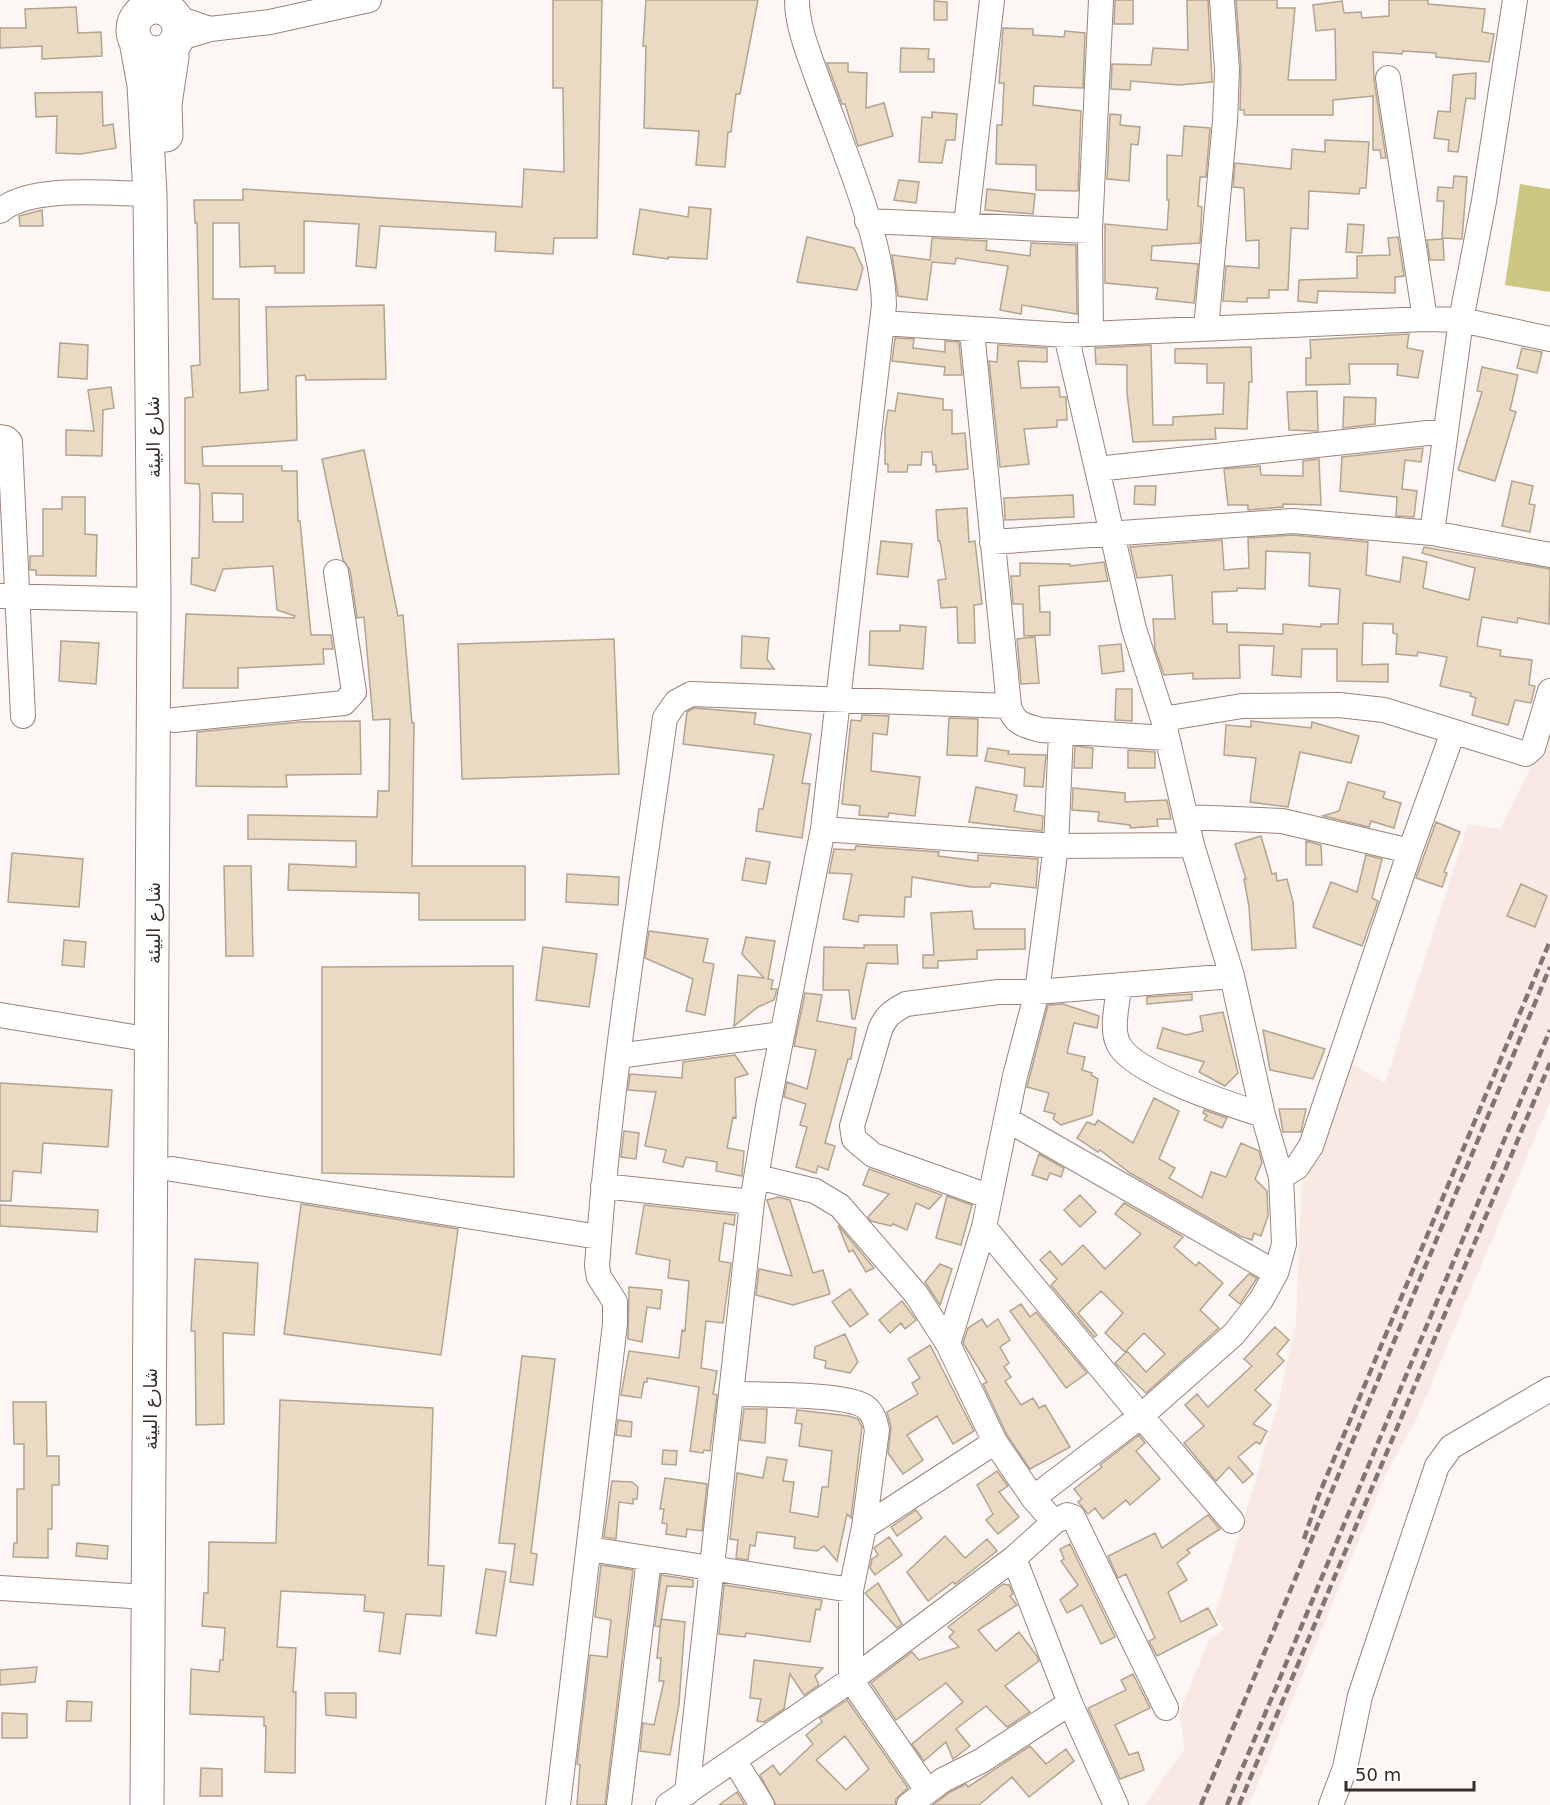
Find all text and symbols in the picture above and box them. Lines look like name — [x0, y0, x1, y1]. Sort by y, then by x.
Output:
street label: شارع البيئة — [142, 396, 165, 478]
street label: شارع البيئة — [143, 882, 165, 964]
street label: شارع البيئة — [140, 1368, 162, 1450]
scale bar — [1346, 1754, 1474, 1792]
text: 50 m — [1355, 1764, 1401, 1785]

